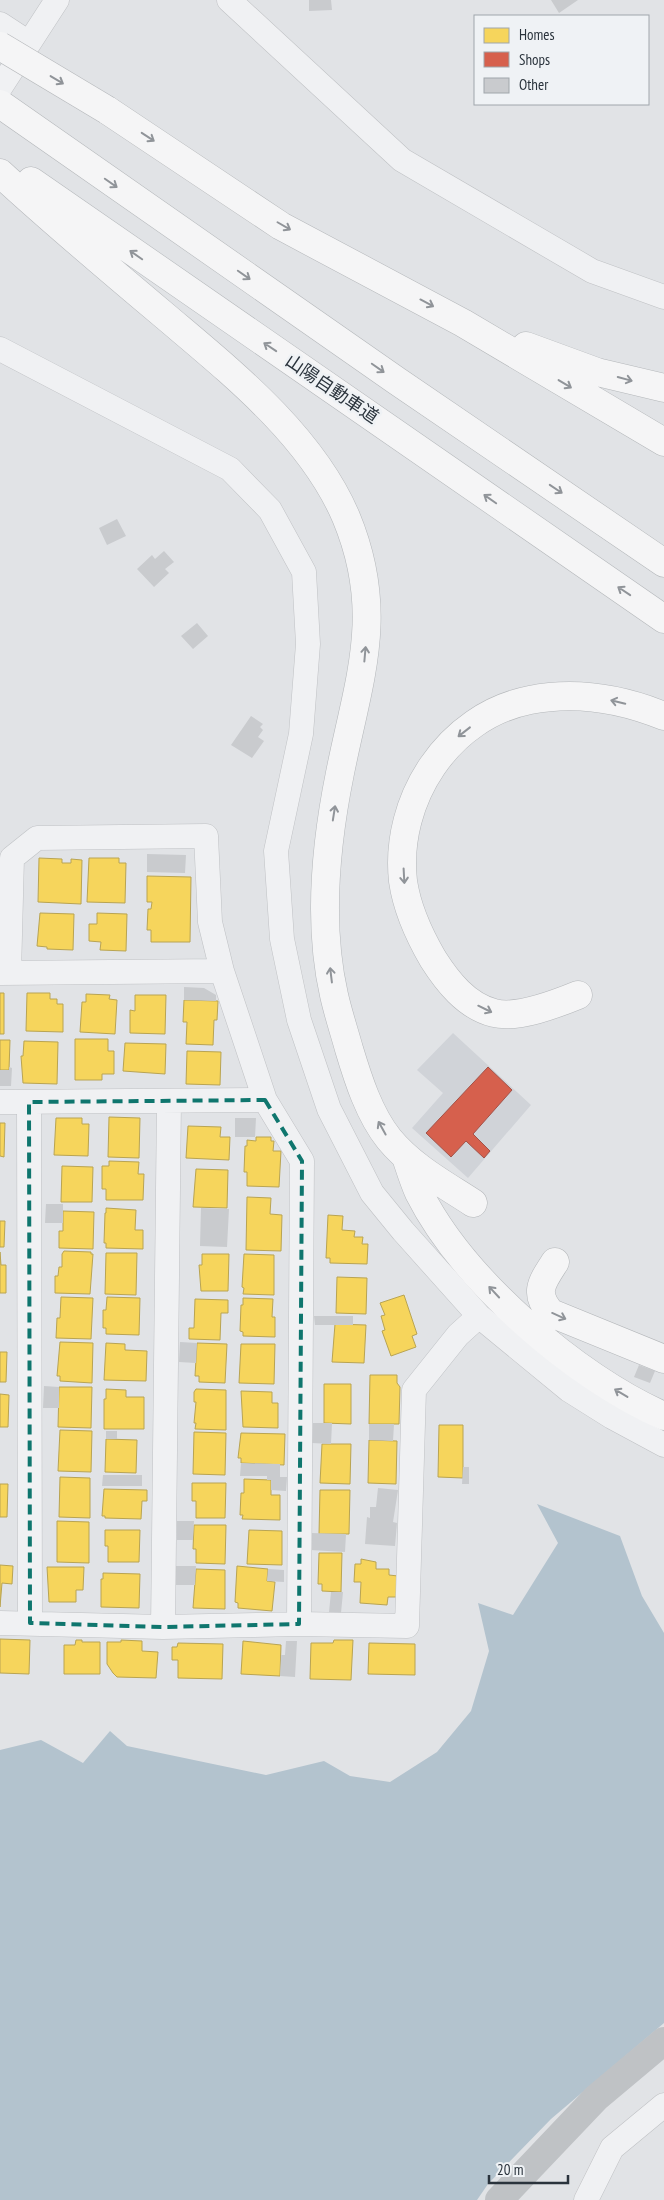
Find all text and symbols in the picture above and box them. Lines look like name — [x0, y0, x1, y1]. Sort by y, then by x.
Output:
legend — [474, 15, 649, 105]
text: Homes — [519, 25, 555, 44]
text: Shops — [519, 50, 550, 69]
text: Other — [519, 75, 549, 94]
one-way arrow — [49, 76, 63, 86]
one-way arrow — [141, 132, 155, 142]
one-way arrow — [104, 178, 118, 188]
one-way arrow — [276, 222, 290, 232]
one-way arrow — [130, 250, 144, 260]
one-way arrow — [237, 270, 251, 280]
one-way arrow — [419, 298, 434, 308]
one-way arrow — [263, 342, 277, 352]
street label: 山陽自動車道 — [281, 349, 383, 428]
one-way arrow — [371, 363, 385, 373]
one-way arrow — [617, 375, 633, 384]
one-way arrow — [558, 379, 572, 389]
one-way arrow — [549, 484, 563, 494]
one-way arrow — [483, 494, 497, 504]
one-way arrow — [617, 586, 631, 597]
one-way arrow — [360, 646, 370, 662]
one-way arrow — [610, 697, 626, 706]
one-way arrow — [458, 727, 471, 738]
one-way arrow — [329, 806, 339, 822]
one-way arrow — [399, 868, 408, 884]
one-way arrow — [326, 967, 336, 983]
one-way arrow — [477, 1004, 492, 1014]
one-way arrow — [377, 1122, 387, 1136]
one-way arrow — [488, 1286, 500, 1299]
one-way arrow — [551, 1311, 566, 1321]
one-way arrow — [614, 1387, 628, 1397]
scale bar — [489, 2152, 568, 2184]
text: 20 m — [497, 2160, 523, 2179]

